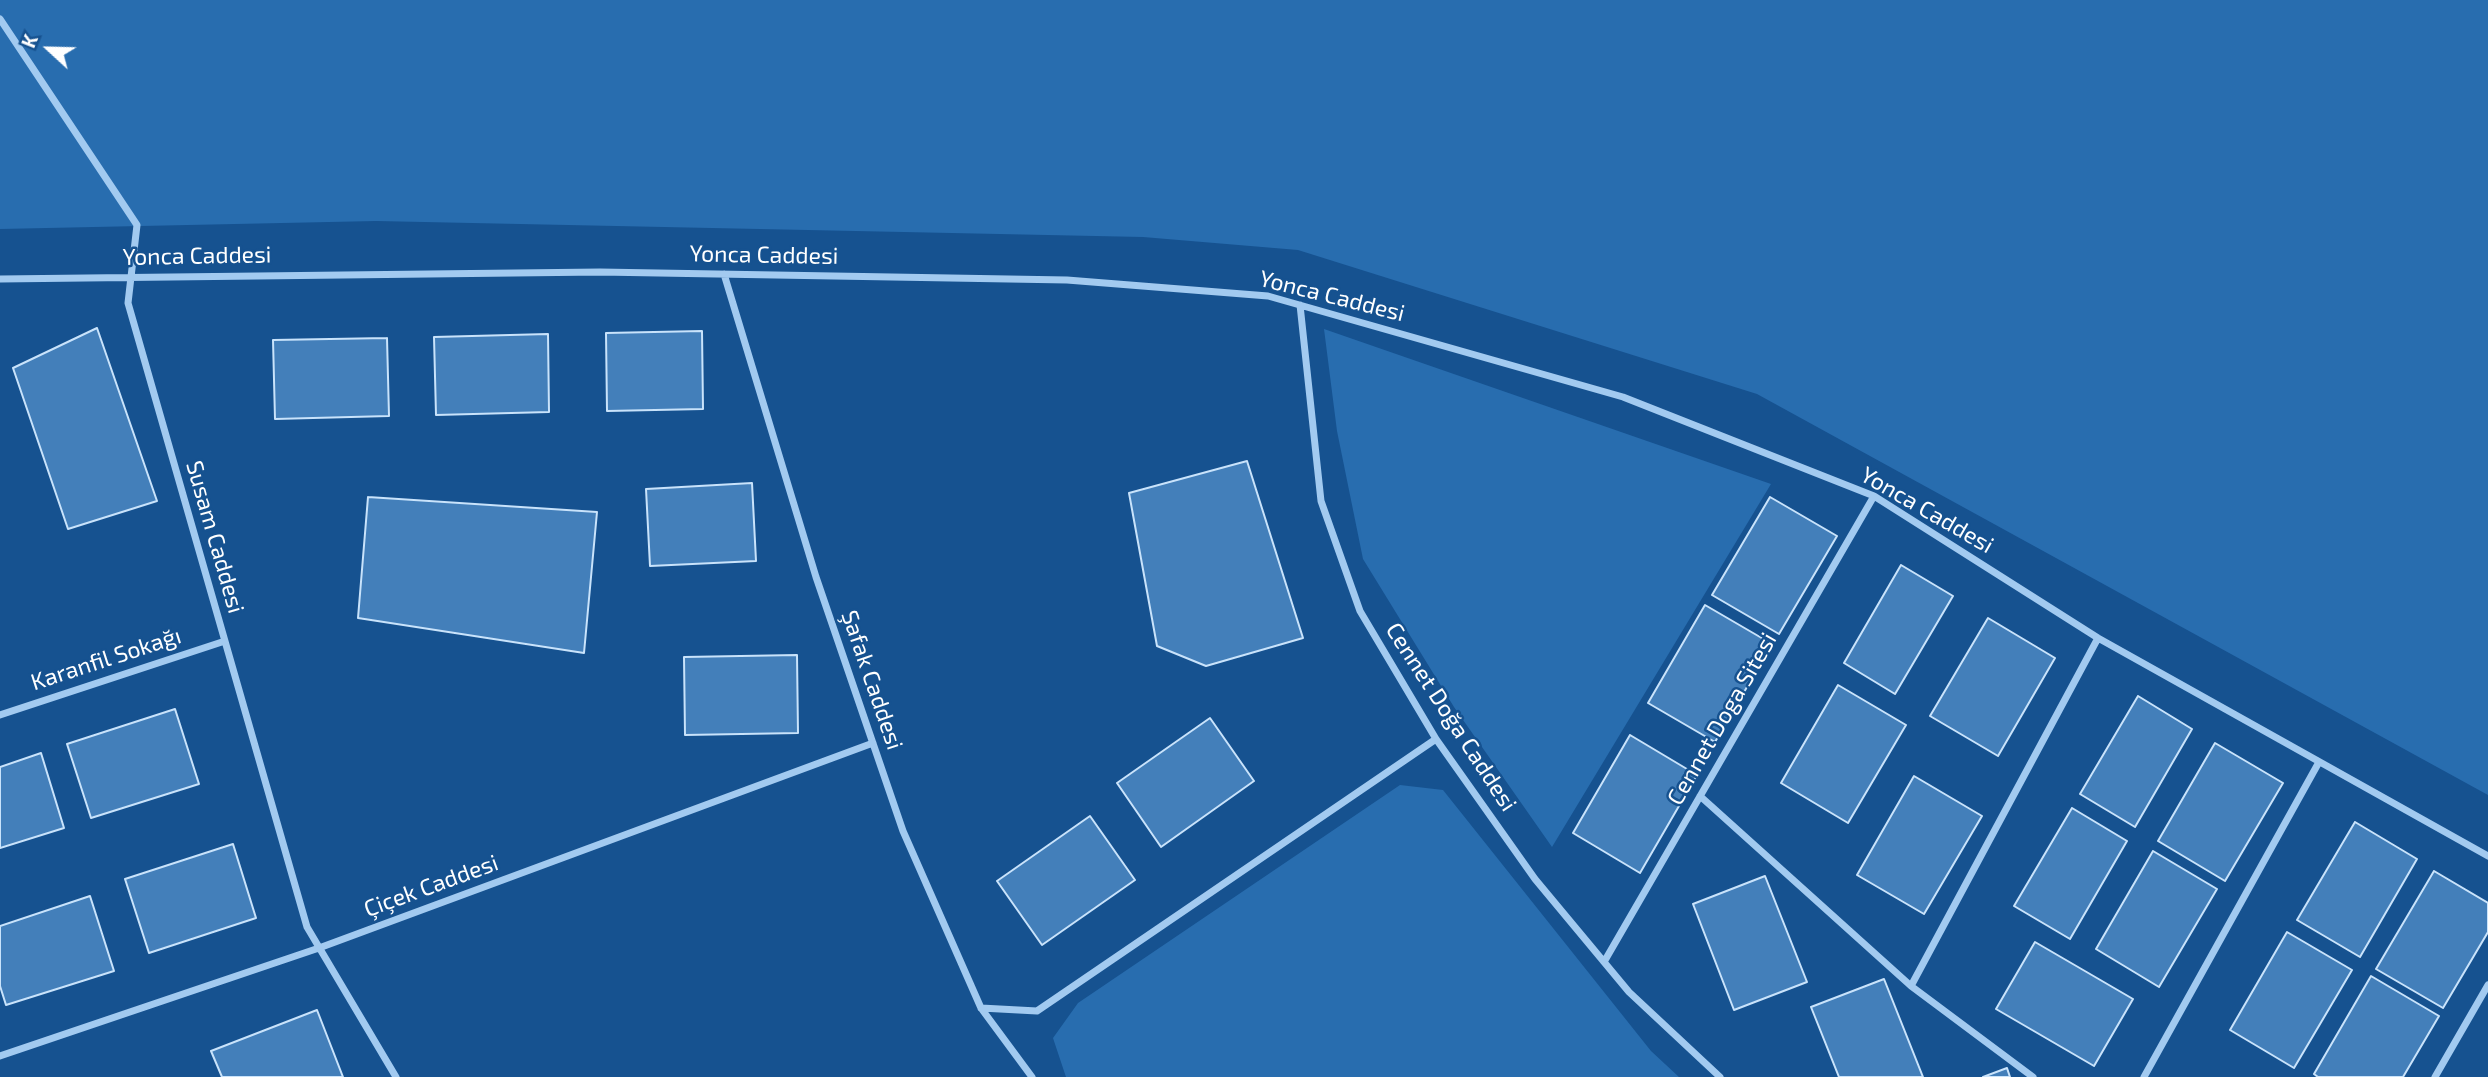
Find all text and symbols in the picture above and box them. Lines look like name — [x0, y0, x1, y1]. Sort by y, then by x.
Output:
north arrow — [14, 14, 84, 84]
text: K — [16, 31, 42, 51]
street label: Yonca Caddesi — [689, 240, 839, 270]
street label: Yonca Caddesi — [122, 241, 272, 271]
street label: Yonca Caddesi — [1256, 265, 1408, 327]
street label: Susam Caddesi — [180, 458, 250, 616]
street label: Yonca Caddesi — [1856, 461, 1998, 559]
street label: Şafak Caddesi — [835, 607, 909, 753]
street label: Cennet Doğa Caddesi — [1380, 618, 1522, 816]
street label: Karanfil Sokağı — [27, 622, 185, 696]
street label: Cennet Doga Sitesi — [1661, 628, 1783, 810]
street label: Çiçek Caddesi — [360, 849, 502, 923]

